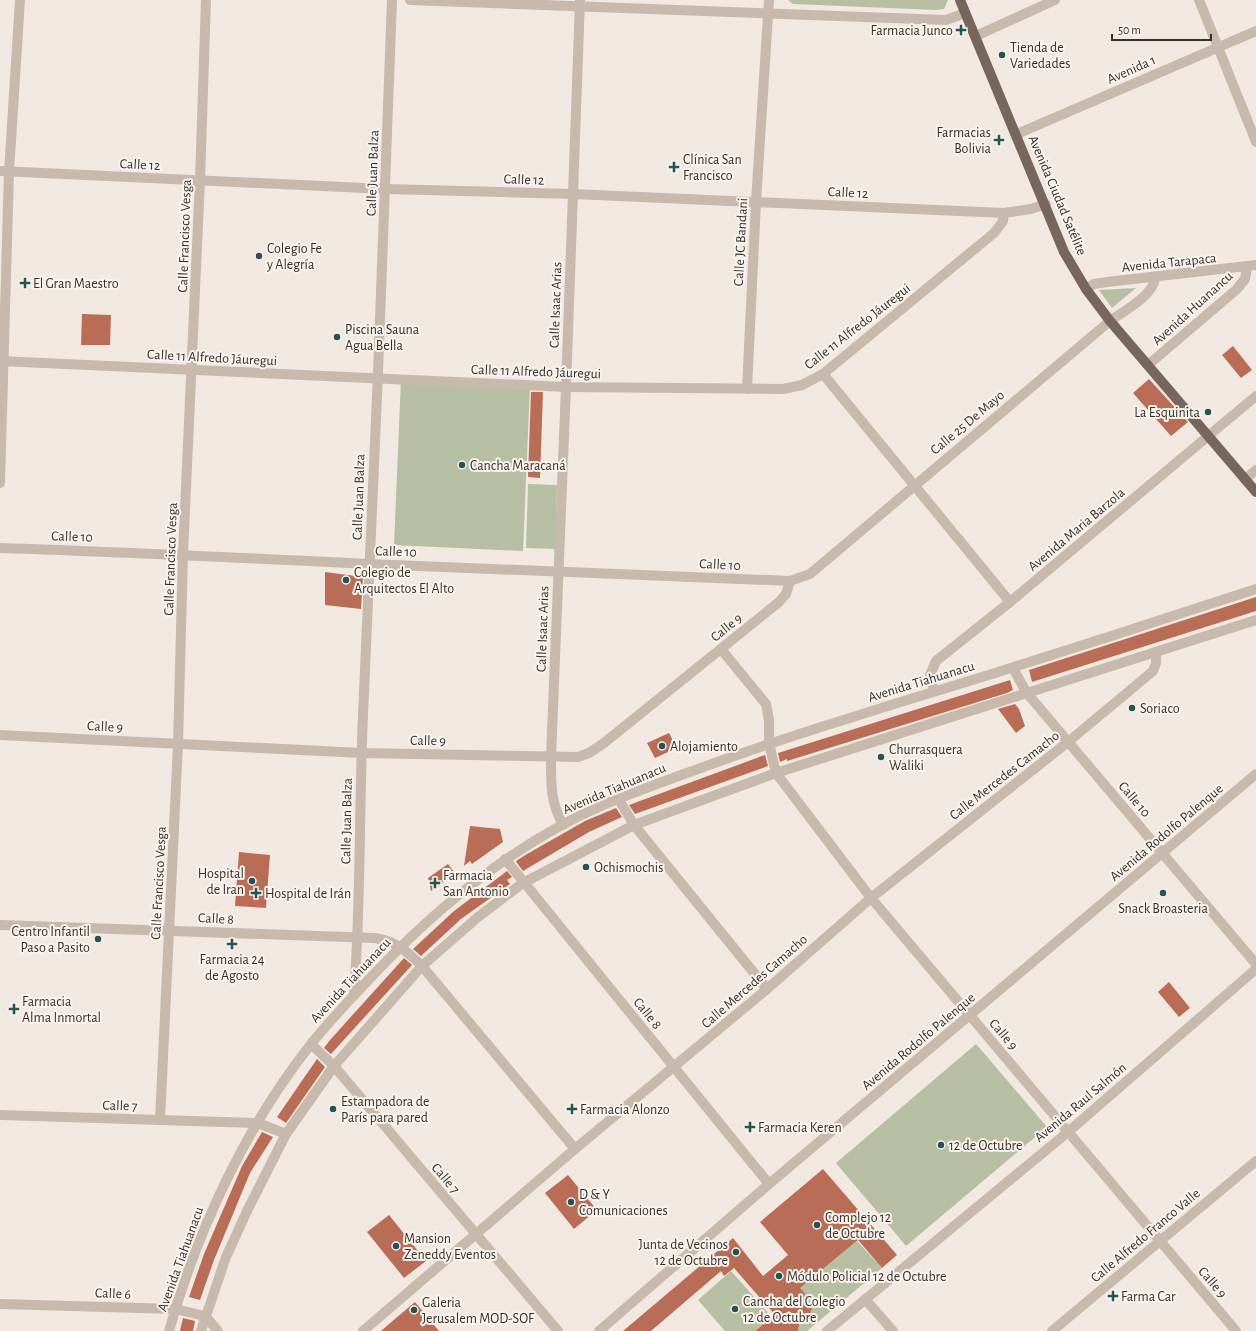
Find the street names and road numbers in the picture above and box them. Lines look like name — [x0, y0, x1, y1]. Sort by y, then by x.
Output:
street label: Avenida 1 — [1105, 53, 1158, 87]
street label: Calle Juan Balza — [364, 129, 382, 216]
street label: Avenida Ciudad Satélite — [1025, 133, 1089, 257]
street label: Calle 12 — [119, 157, 161, 173]
street label: Calle 12 — [503, 172, 545, 188]
street label: Calle Francisco Vesga — [176, 179, 194, 293]
street label: Calle 12 — [827, 185, 869, 201]
street label: Calle JC Bandani — [732, 198, 750, 287]
street label: Avenida Tarapaca — [1121, 251, 1218, 275]
street label: Calle Isaac Arias — [547, 262, 564, 348]
street label: Avenida Huanancu — [1150, 269, 1236, 348]
street label: Calle 11 Alfredo Jáuregui — [802, 281, 913, 372]
street label: Calle 11 Alfredo Jáuregui — [147, 348, 277, 368]
street label: Calle 11 Alfredo Jáuregui — [471, 363, 601, 381]
street label: Calle 25 De Mayo — [928, 388, 1007, 458]
street label: Calle Juan Balza — [350, 453, 368, 540]
street label: Avenida Maria Barzola — [1026, 485, 1128, 574]
street label: Calle Francisco Vesga — [162, 502, 180, 616]
street label: Calle 10 — [51, 529, 93, 545]
street label: Calle 10 — [375, 544, 417, 560]
street label: Calle 10 — [699, 557, 741, 573]
street label: Calle Isaac Arias — [534, 586, 551, 672]
street label: Calle 9 — [708, 611, 745, 645]
street label: Avenida Tiahuanacu — [866, 659, 976, 705]
street label: Calle 9 — [87, 719, 123, 735]
street label: Calle Mercedes Camacho — [947, 729, 1062, 823]
street label: Calle 9 — [410, 734, 446, 748]
street label: Avenida Tiahuanacu — [561, 761, 668, 817]
street label: Calle Juan Balza — [339, 777, 355, 864]
street label: Calle 10 — [1115, 779, 1153, 820]
street label: Avenida Rodolfo Palenque — [1107, 782, 1226, 884]
street label: Calle Francisco Vesga — [149, 826, 169, 940]
street label: Calle 8 — [198, 911, 234, 927]
street label: Calle Mercedes Camacho — [699, 932, 810, 1031]
street label: Avenida Tiahuanacu — [308, 936, 393, 1026]
street label: Avenida Rodolfo Palenque — [859, 991, 978, 1093]
street label: Calle 8 — [630, 995, 664, 1032]
street label: Calle 9 — [986, 1016, 1020, 1053]
street label: Avenida Raul Salmón — [1032, 1060, 1129, 1145]
street label: Calle 7 — [102, 1098, 138, 1114]
street label: Calle 7 — [429, 1161, 462, 1197]
street label: Calle Alfredo Franco Valle — [1088, 1186, 1203, 1285]
street label: Avenida Tiahuanacu — [155, 1205, 206, 1314]
street label: Calle 9 — [1195, 1264, 1229, 1301]
street label: Calle 6 — [95, 1286, 131, 1302]

